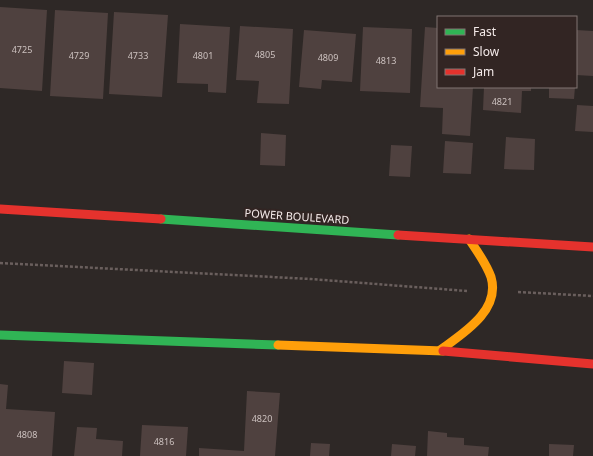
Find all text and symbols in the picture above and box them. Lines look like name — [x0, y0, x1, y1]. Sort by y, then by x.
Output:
legend — [437, 16, 577, 88]
text: Fast — [473, 23, 497, 40]
house number: 4725 — [12, 43, 32, 56]
text: Slow — [473, 43, 500, 60]
house number: 4805 — [255, 48, 275, 61]
house number: 4729 — [69, 49, 89, 62]
house number: 4733 — [128, 49, 148, 62]
house number: 4801 — [193, 49, 213, 62]
house number: 4809 — [318, 51, 338, 64]
house number: 4813 — [376, 54, 396, 67]
text: Jam — [472, 63, 494, 80]
house number: 4821 — [492, 95, 512, 108]
street label: POWER BOULEVARD — [244, 205, 350, 227]
house number: 4820 — [252, 412, 272, 425]
house number: 4808 — [17, 428, 37, 441]
house number: 4816 — [154, 435, 174, 448]

